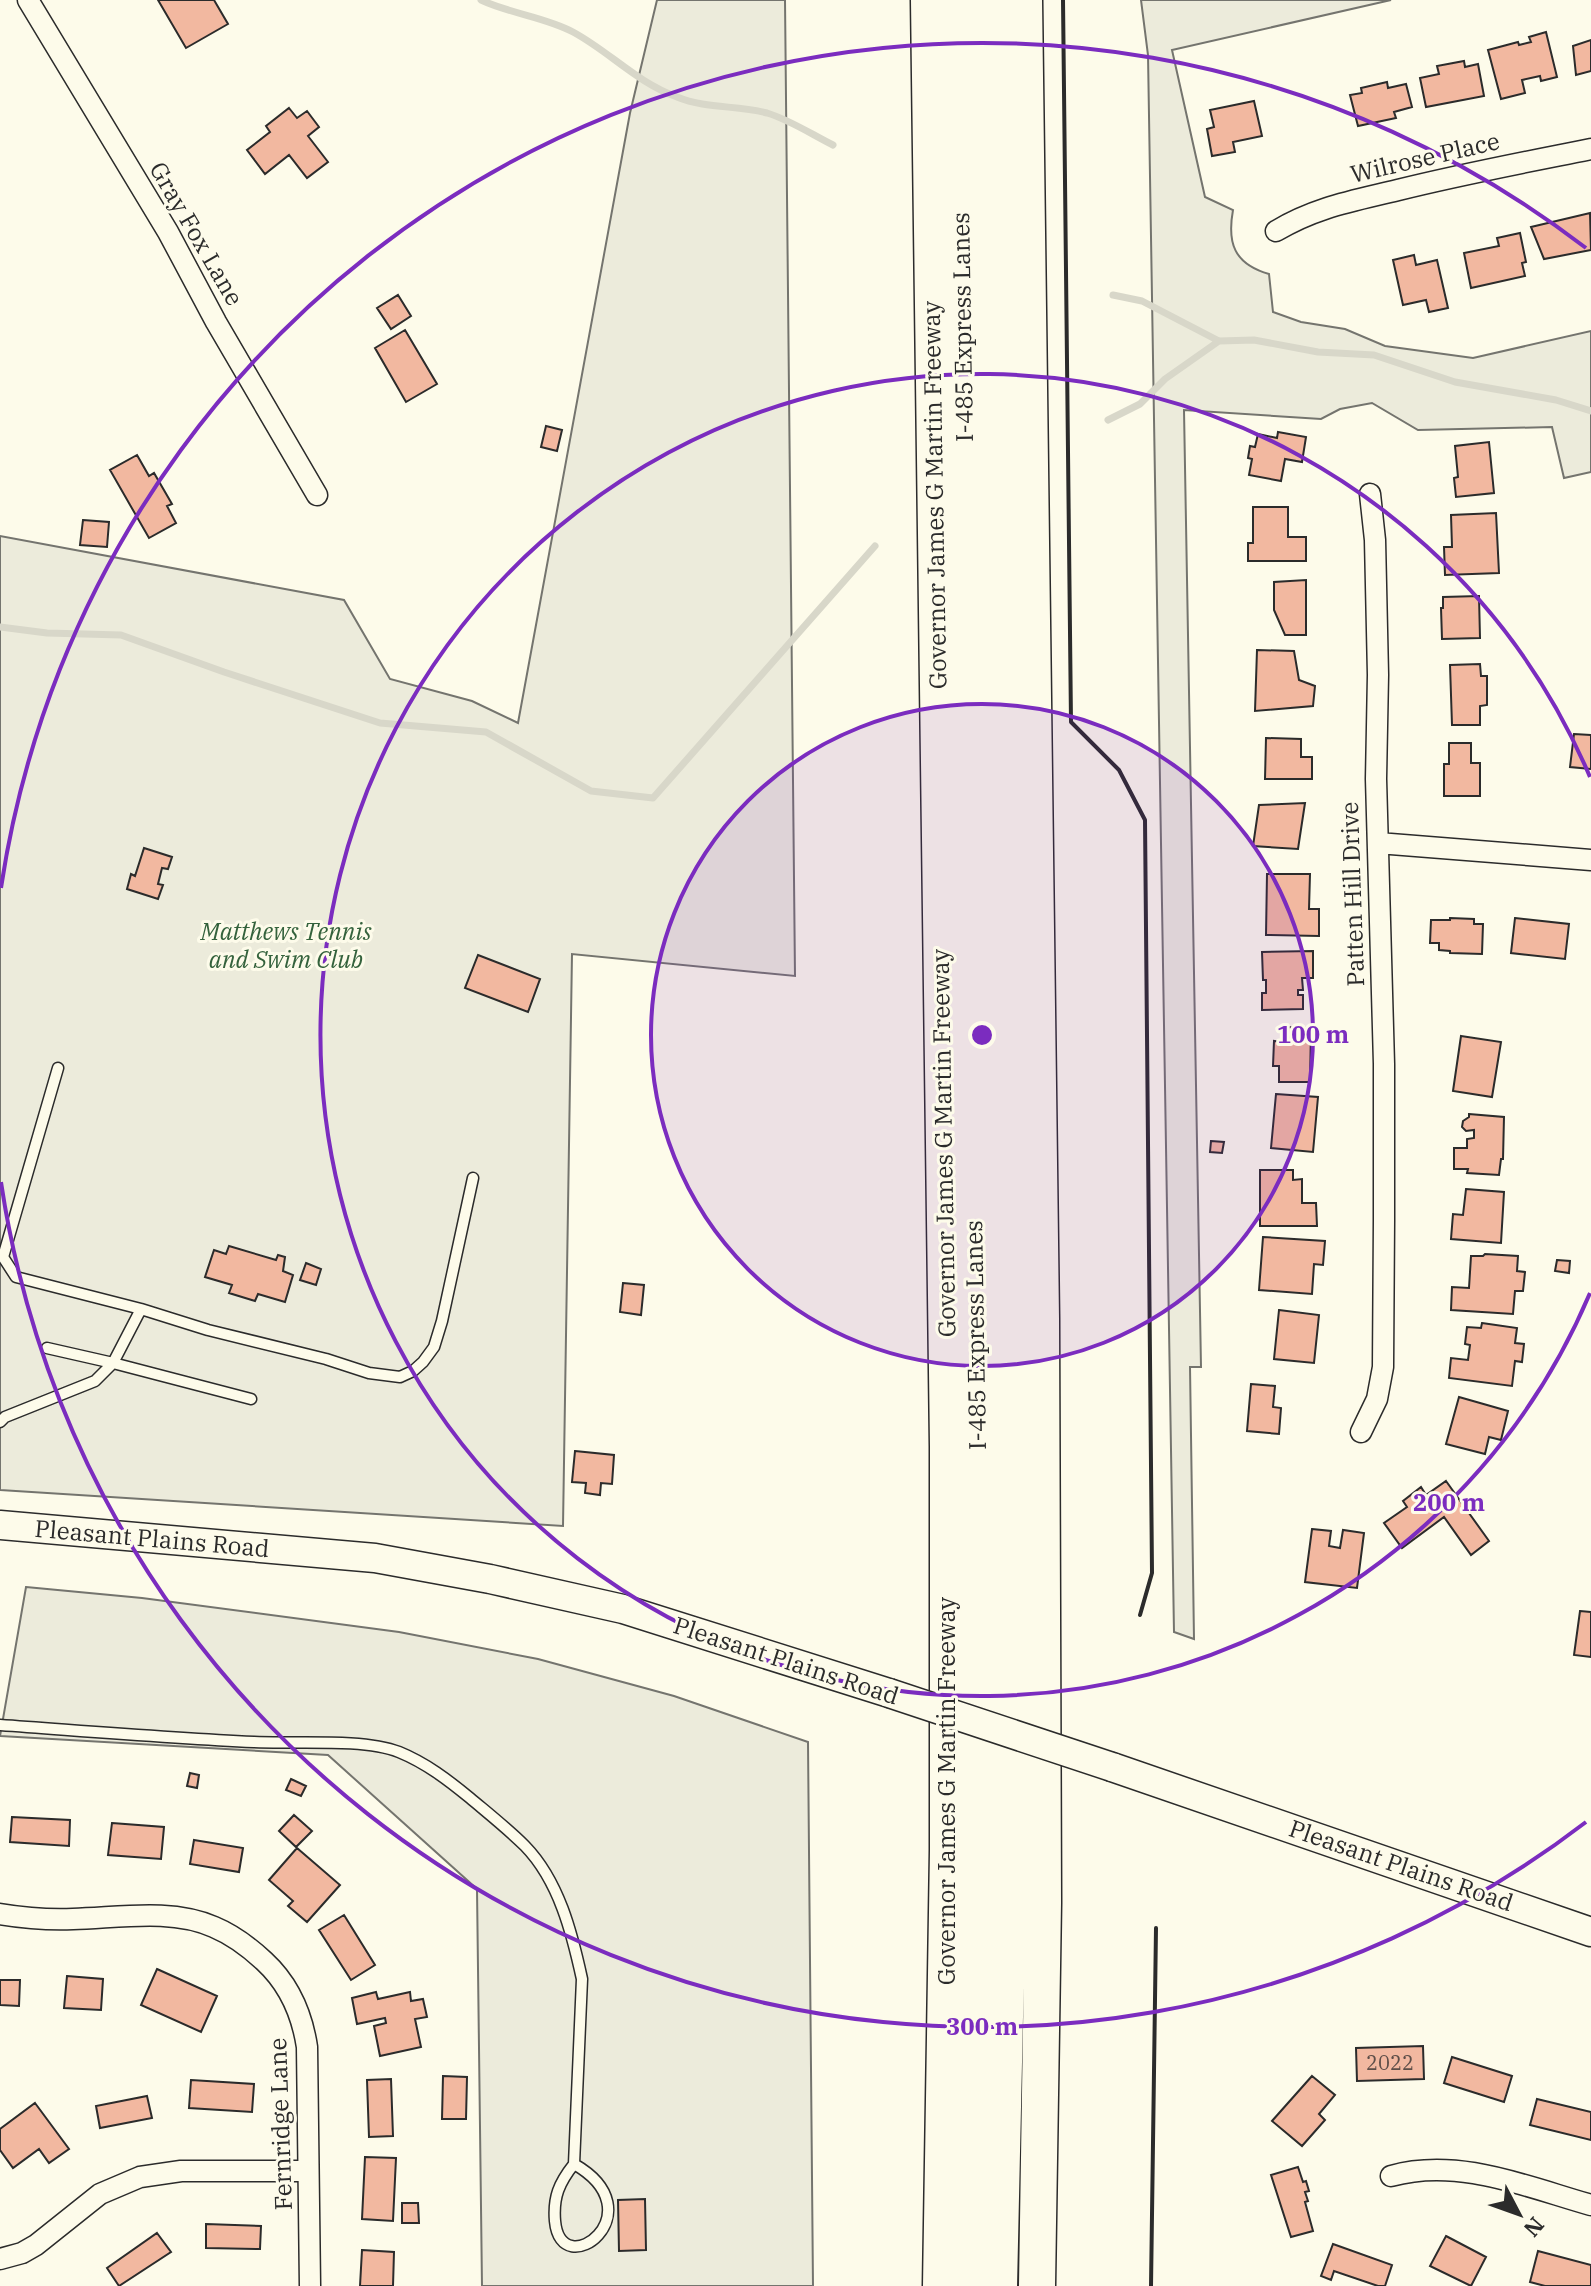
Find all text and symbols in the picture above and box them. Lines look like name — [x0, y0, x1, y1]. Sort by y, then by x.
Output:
street label: Wilrose Place — [1347, 124, 1503, 190]
street label: Gray Fox Lane — [143, 156, 251, 311]
street label: I-485 Express Lanes — [944, 212, 980, 442]
street label: Governor James G Martin Freeway — [915, 300, 953, 689]
street label: Patten Hill Drive — [1333, 801, 1371, 987]
park label: Matthews Tennis and Swim Club — [199, 915, 372, 975]
street label: Governor James G Martin Freeway — [924, 948, 962, 1337]
text: 100 m — [1277, 1018, 1349, 1050]
centre of rings — [968, 1021, 996, 1049]
street label: I-485 Express Lanes — [957, 1220, 993, 1450]
text: 200 m — [1413, 1486, 1485, 1518]
street label: Pleasant Plains Road — [33, 1512, 271, 1564]
street label: Governor James G Martin Freeway — [930, 1597, 962, 1985]
street label: Pleasant Plains Road — [669, 1608, 903, 1712]
street label: Pleasant Plains Road — [1285, 1812, 1518, 1918]
text: 300 m — [946, 2010, 1018, 2042]
street label: Fernridge Lane — [261, 2037, 299, 2211]
house number: 2022 — [1366, 2049, 1414, 2076]
north arrow — [1479, 2174, 1559, 2254]
text: N — [1518, 2211, 1551, 2244]

